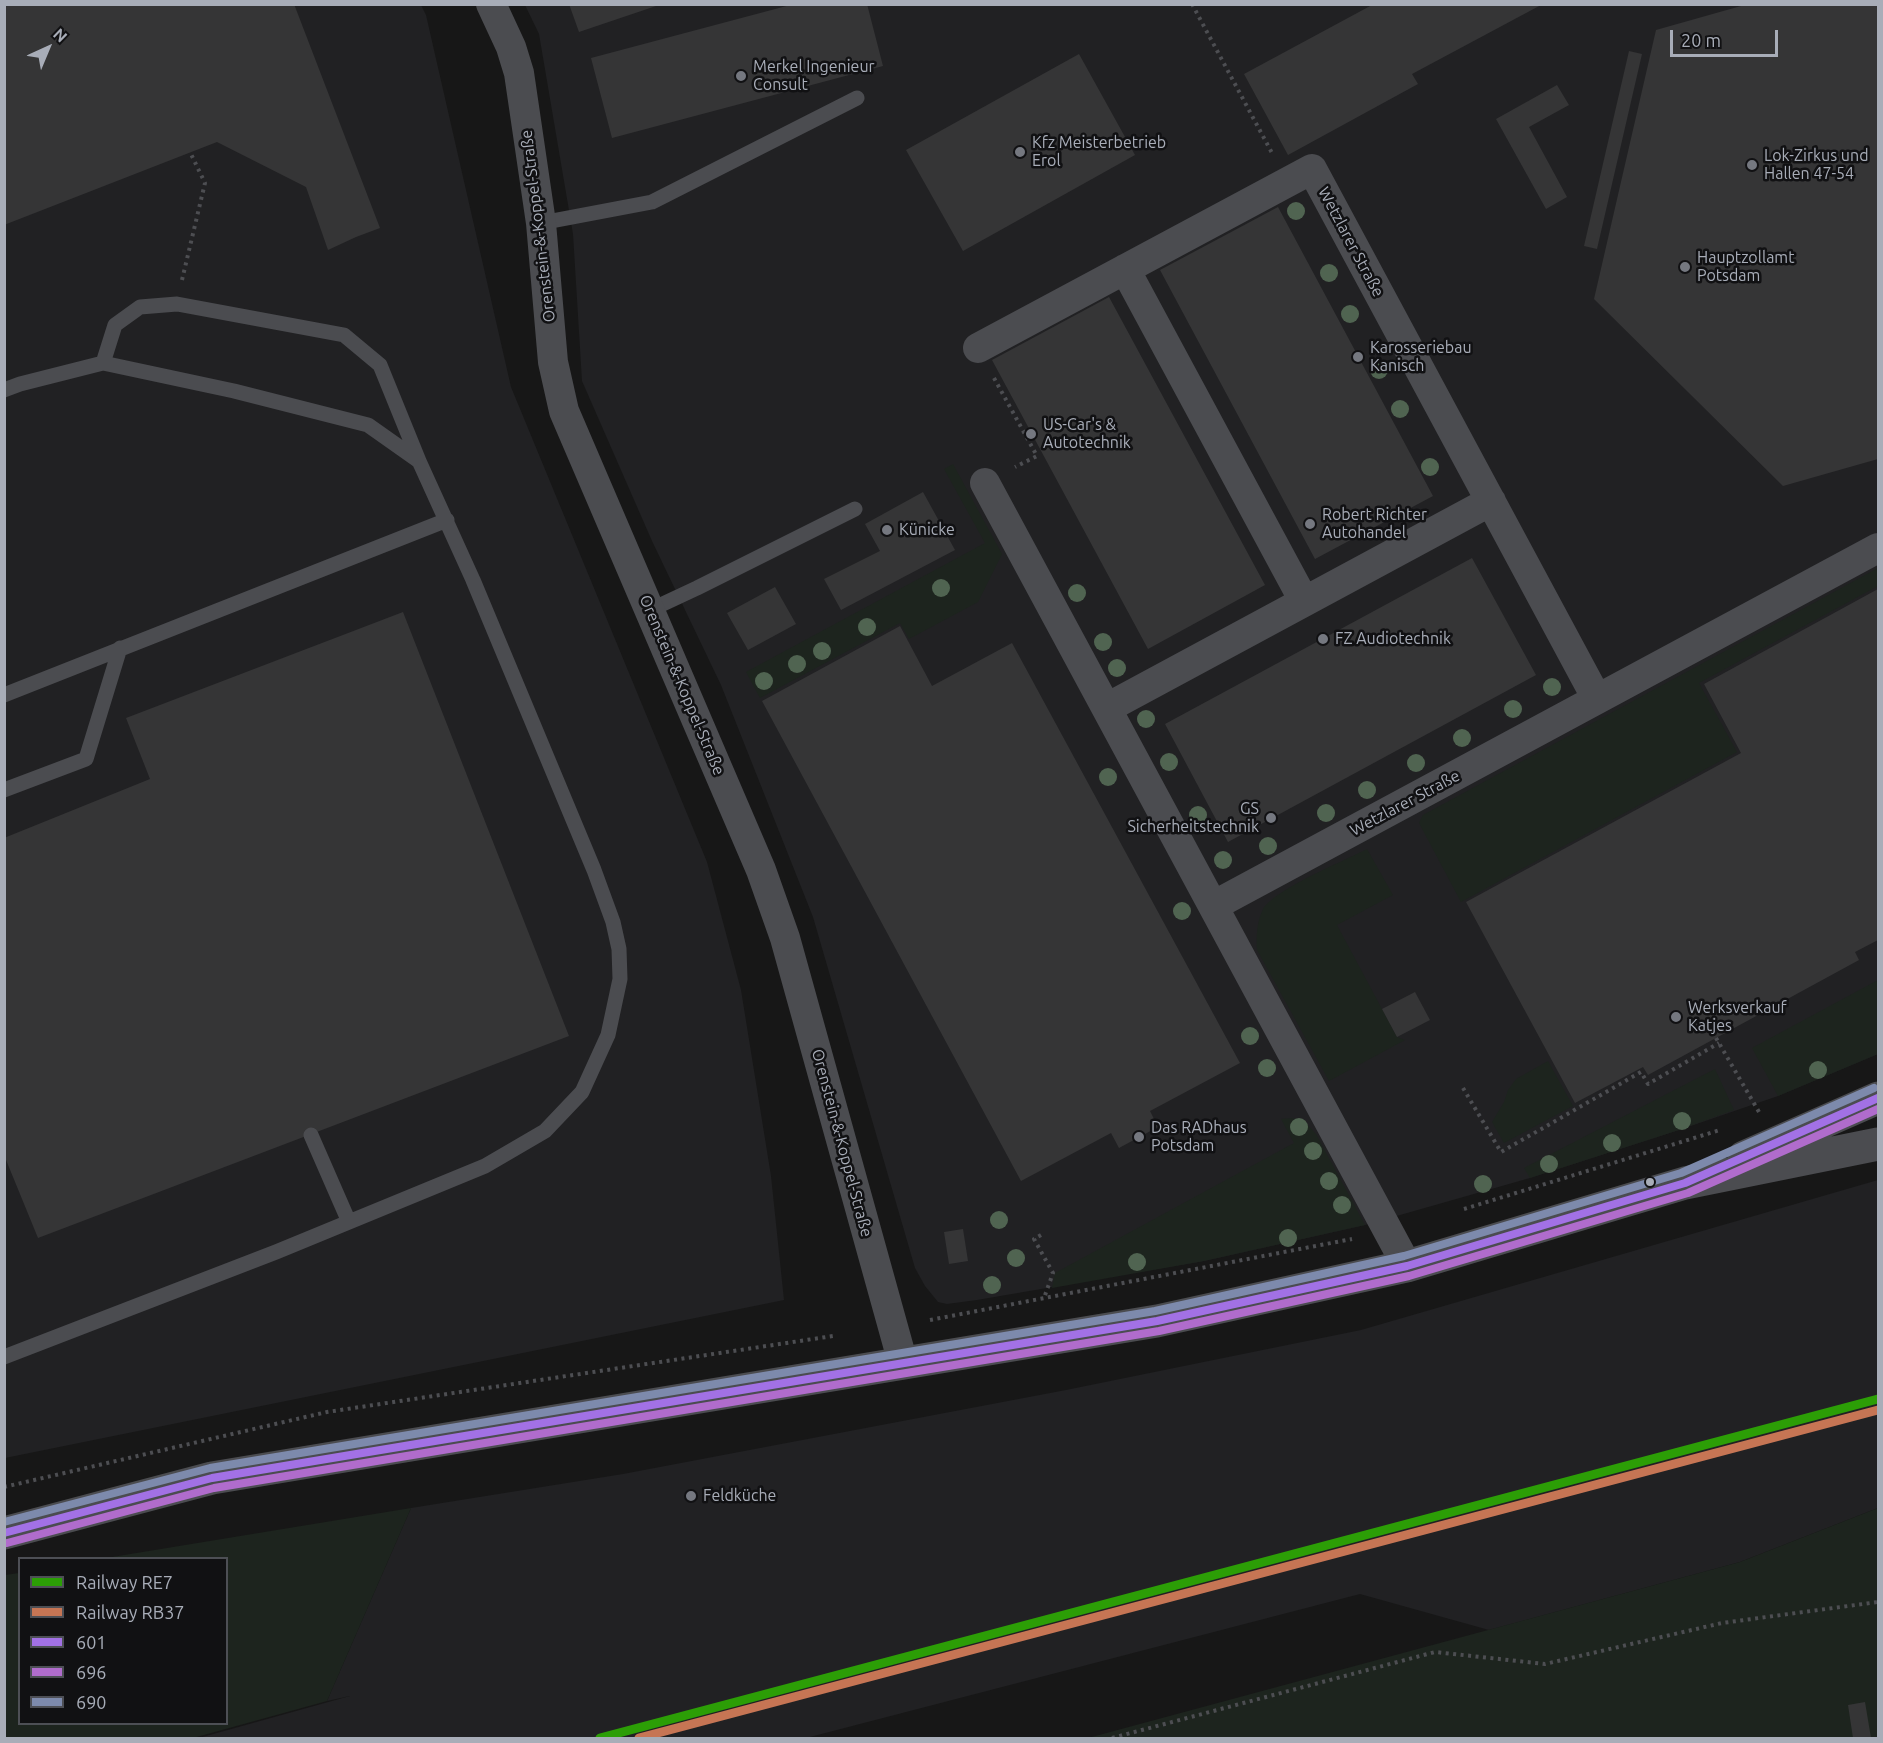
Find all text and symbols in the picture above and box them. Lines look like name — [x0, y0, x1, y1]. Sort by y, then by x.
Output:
north arrow — [18, 18, 78, 78]
scale bar — [1673, 18, 1781, 56]
text: N — [50, 24, 71, 46]
text: 20 m — [1681, 30, 1721, 50]
place label: Merkel Ingenieur Consult — [753, 57, 875, 95]
marker: Merkel Ingenieur Consult — [734, 69, 748, 83]
street label: Orenstein-&-Koppel-Straße — [517, 129, 559, 323]
place label: Kfz Meisterbetrieb Erol — [1032, 133, 1166, 171]
marker: Kfz Meisterbetrieb Erol — [1013, 145, 1027, 159]
place label: Lok-Zirkus und Hallen 47-54 — [1764, 146, 1868, 184]
marker: Lok-Zirkus und Hallen 47-54 — [1745, 158, 1759, 172]
street label: Wetzlarer Straße — [1314, 184, 1388, 300]
place label: Hauptzollamt Potsdam — [1697, 248, 1794, 286]
marker: Hauptzollamt Potsdam — [1678, 260, 1692, 274]
place label: Karosseriebau Kanisch — [1370, 338, 1472, 376]
marker: Karosseriebau Kanisch — [1351, 350, 1365, 364]
place label: US-Car's & Autotechnik — [1043, 415, 1131, 453]
marker: US-Car's & Autotechnik — [1024, 427, 1038, 441]
place label: Robert Richter Autohandel — [1322, 505, 1427, 543]
marker: Robert Richter Autohandel — [1303, 517, 1317, 531]
place label: Künicke — [899, 520, 955, 540]
marker: Künicke — [880, 523, 894, 537]
street label: Orenstein-&-Koppel-Straße — [635, 592, 729, 778]
place label: FZ Audiotechnik — [1335, 629, 1451, 649]
marker: FZ Audiotechnik — [1316, 632, 1330, 646]
street label: Wetzlarer Straße — [1347, 766, 1463, 840]
place label: GS Sicherheitstechnik — [1127, 799, 1259, 837]
marker: GS Sicherheitstechnik — [1264, 811, 1278, 825]
place label: Werksverkauf Katjes — [1688, 998, 1787, 1036]
marker: Werksverkauf Katjes — [1669, 1010, 1683, 1024]
street label: Orenstein-&-Koppel-Straße — [808, 1047, 876, 1239]
place label: Das RADhaus Potsdam — [1151, 1118, 1247, 1156]
marker: Das RADhaus Potsdam — [1132, 1130, 1146, 1144]
unlabelled marker — [1644, 1176, 1656, 1188]
place label: Feldküche — [703, 1486, 776, 1506]
marker: Feldküche — [684, 1489, 698, 1503]
legend — [18, 1557, 228, 1725]
text: Railway RE7 — [76, 1572, 173, 1592]
text: Railway RB37 — [76, 1602, 184, 1622]
text: 601 — [76, 1632, 106, 1652]
text: 696 — [76, 1662, 106, 1682]
text: 690 — [76, 1692, 106, 1712]

